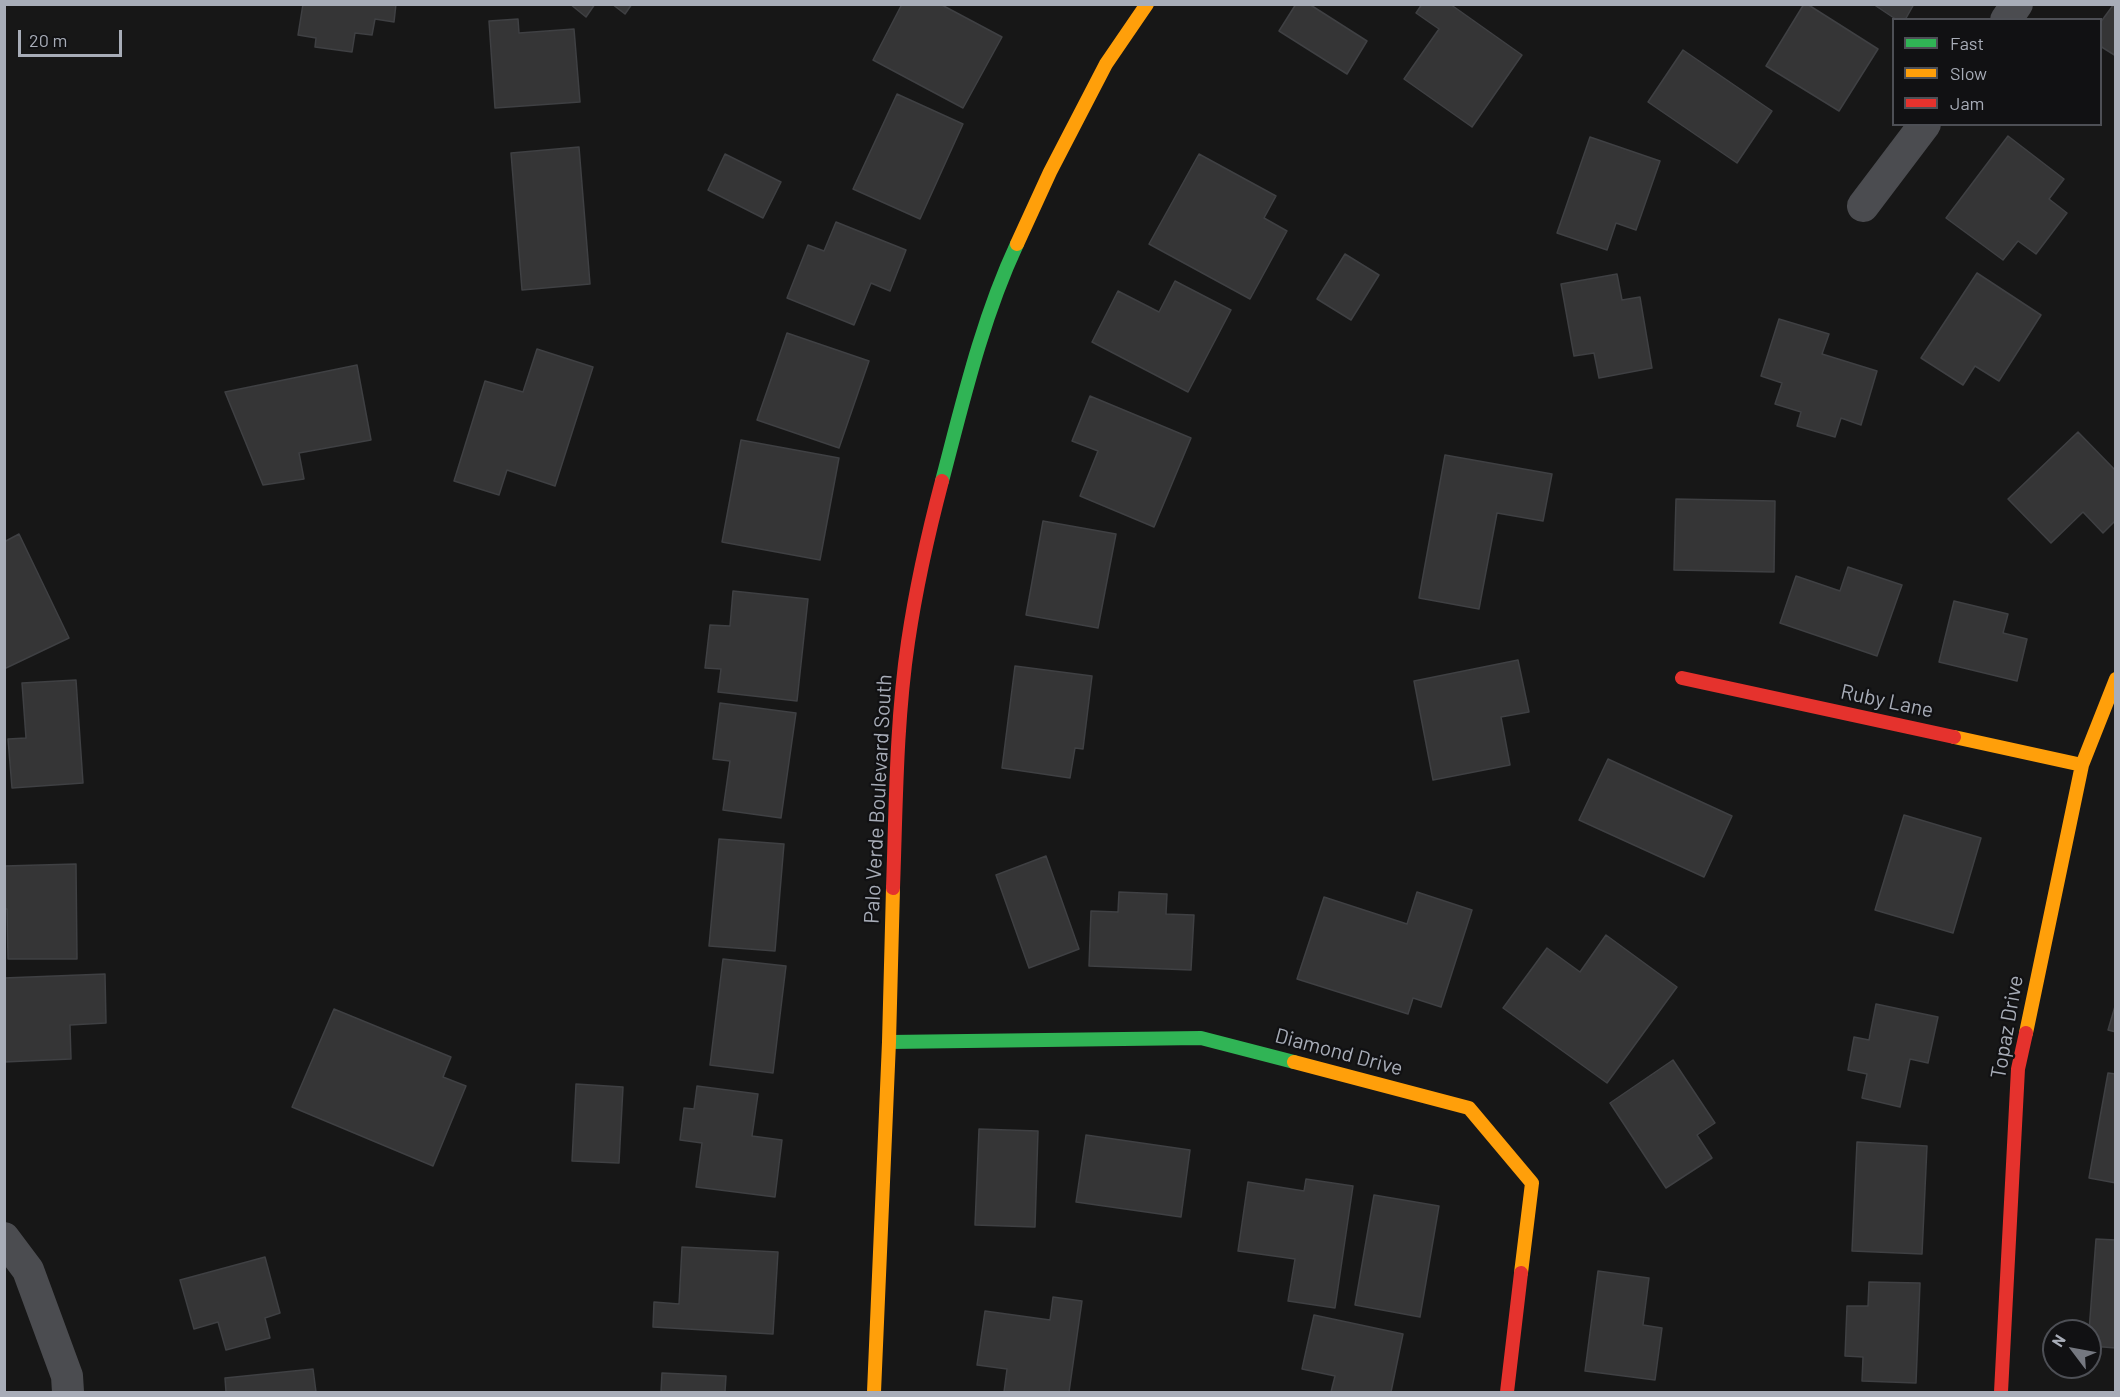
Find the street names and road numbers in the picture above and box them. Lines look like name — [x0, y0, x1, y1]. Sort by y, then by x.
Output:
street label: Palo Verde Boulevard South — [859, 674, 897, 924]
street label: Ruby Lane — [1838, 679, 1936, 723]
street label: Topaz Drive — [1986, 973, 2028, 1081]
street label: Diamond Drive — [1272, 1023, 1406, 1081]

